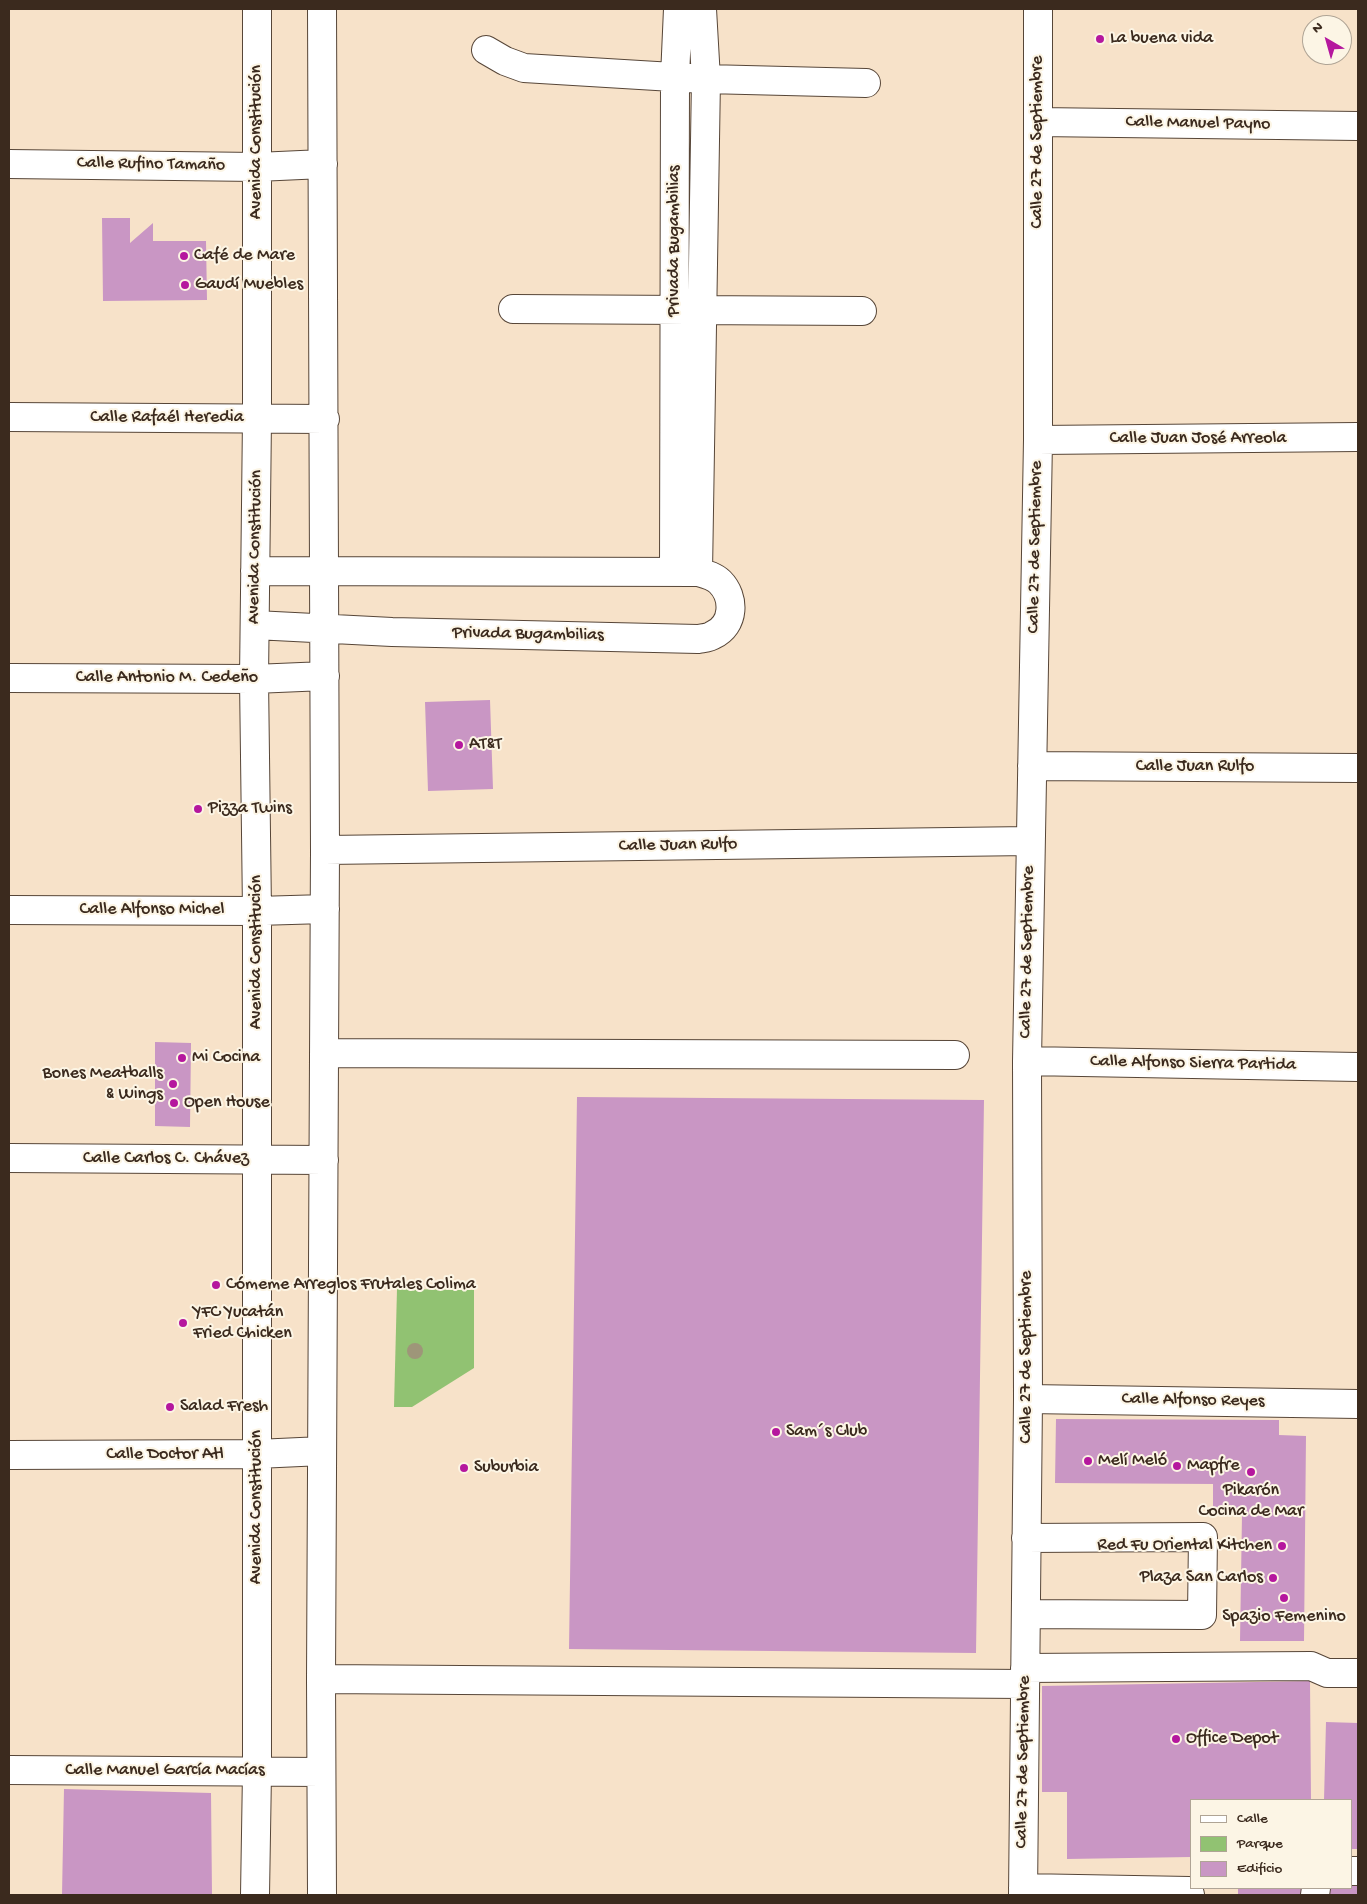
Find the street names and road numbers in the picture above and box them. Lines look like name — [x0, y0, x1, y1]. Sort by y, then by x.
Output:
street label: Calle 27 de Septiembre — [1027, 56, 1049, 228]
street label: Avenida Constitución — [246, 65, 268, 219]
street label: Calle Manuel Payno — [1125, 112, 1271, 136]
street label: Calle Rufino Tamaño — [77, 153, 225, 177]
street label: Privada Bugambilias — [664, 165, 686, 317]
street label: Calle Rafaél Heredia — [90, 407, 244, 429]
street label: Calle Juan José Arreola — [1109, 428, 1287, 450]
street label: Calle 27 de Septiembre — [1024, 460, 1048, 634]
street label: Avenida Constitución — [244, 470, 268, 624]
street label: Privada Bugambilias — [452, 623, 604, 647]
street label: Calle Antonio M. Cedeño — [76, 667, 258, 689]
street label: Calle Juan Rulfo — [1136, 756, 1254, 778]
street label: Calle Juan Rulfo — [618, 834, 738, 858]
street label: Calle 27 de Septiembre — [1016, 865, 1040, 1039]
street label: Avenida Constitución — [246, 875, 268, 1029]
street label: Calle Alfonso Michel — [80, 899, 224, 921]
street label: Calle Alfonso Sierra Partida — [1090, 1051, 1296, 1077]
street label: Calle Carlos C. Chávez — [83, 1148, 249, 1170]
street label: Calle 27 de Septiembre — [1016, 1271, 1038, 1443]
street label: Calle Alfonso Reyes — [1121, 1389, 1265, 1413]
street label: Avenida Constitución — [246, 1430, 268, 1584]
street label: Calle Doctor Atl — [106, 1444, 224, 1466]
street label: Calle 27 de Septiembre — [1012, 1675, 1036, 1849]
street label: Calle Manuel García Macías — [65, 1760, 265, 1782]

